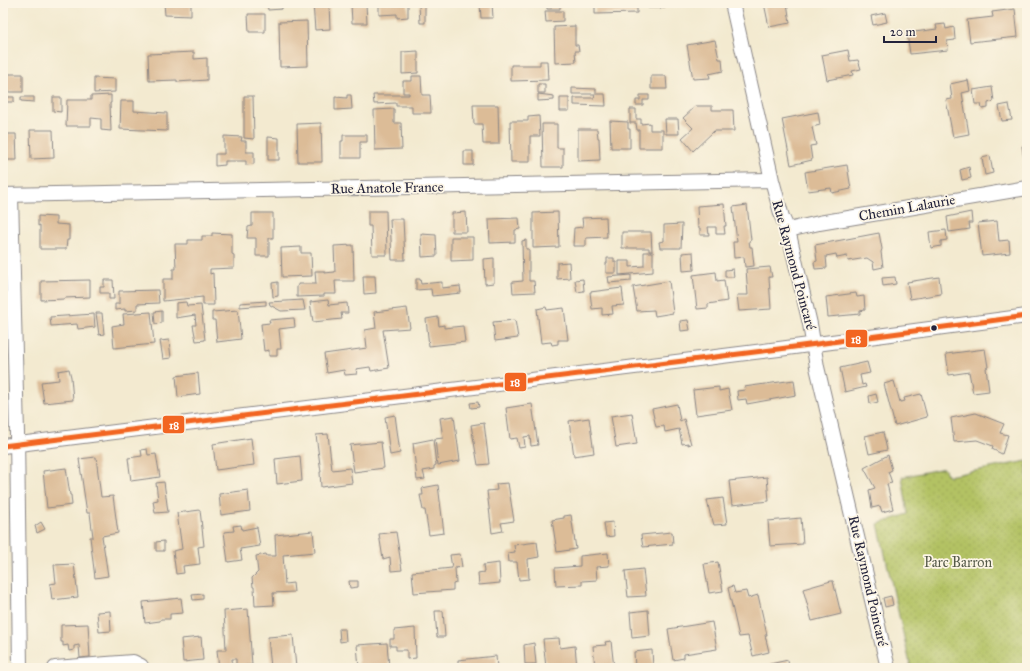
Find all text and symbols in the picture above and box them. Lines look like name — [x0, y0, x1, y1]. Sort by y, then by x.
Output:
scale bar — [884, 18, 936, 44]
text: 20 m — [890, 25, 916, 39]
street label: Rue Anatole France — [330, 179, 444, 197]
street label: Chemin Lalaurie — [857, 191, 957, 225]
street label: Rue Raymond Poincaré — [768, 198, 820, 332]
unlabelled marker — [929, 323, 939, 333]
line badge: 18 — [845, 329, 868, 348]
text: 18 — [851, 333, 861, 346]
line badge: 18 — [504, 372, 527, 392]
text: 18 — [510, 376, 520, 389]
line badge: 18 — [162, 415, 185, 434]
text: 18 — [169, 419, 179, 432]
street label: Rue Raymond Poincaré — [845, 514, 891, 648]
park label: Parc Barron — [924, 554, 992, 571]

